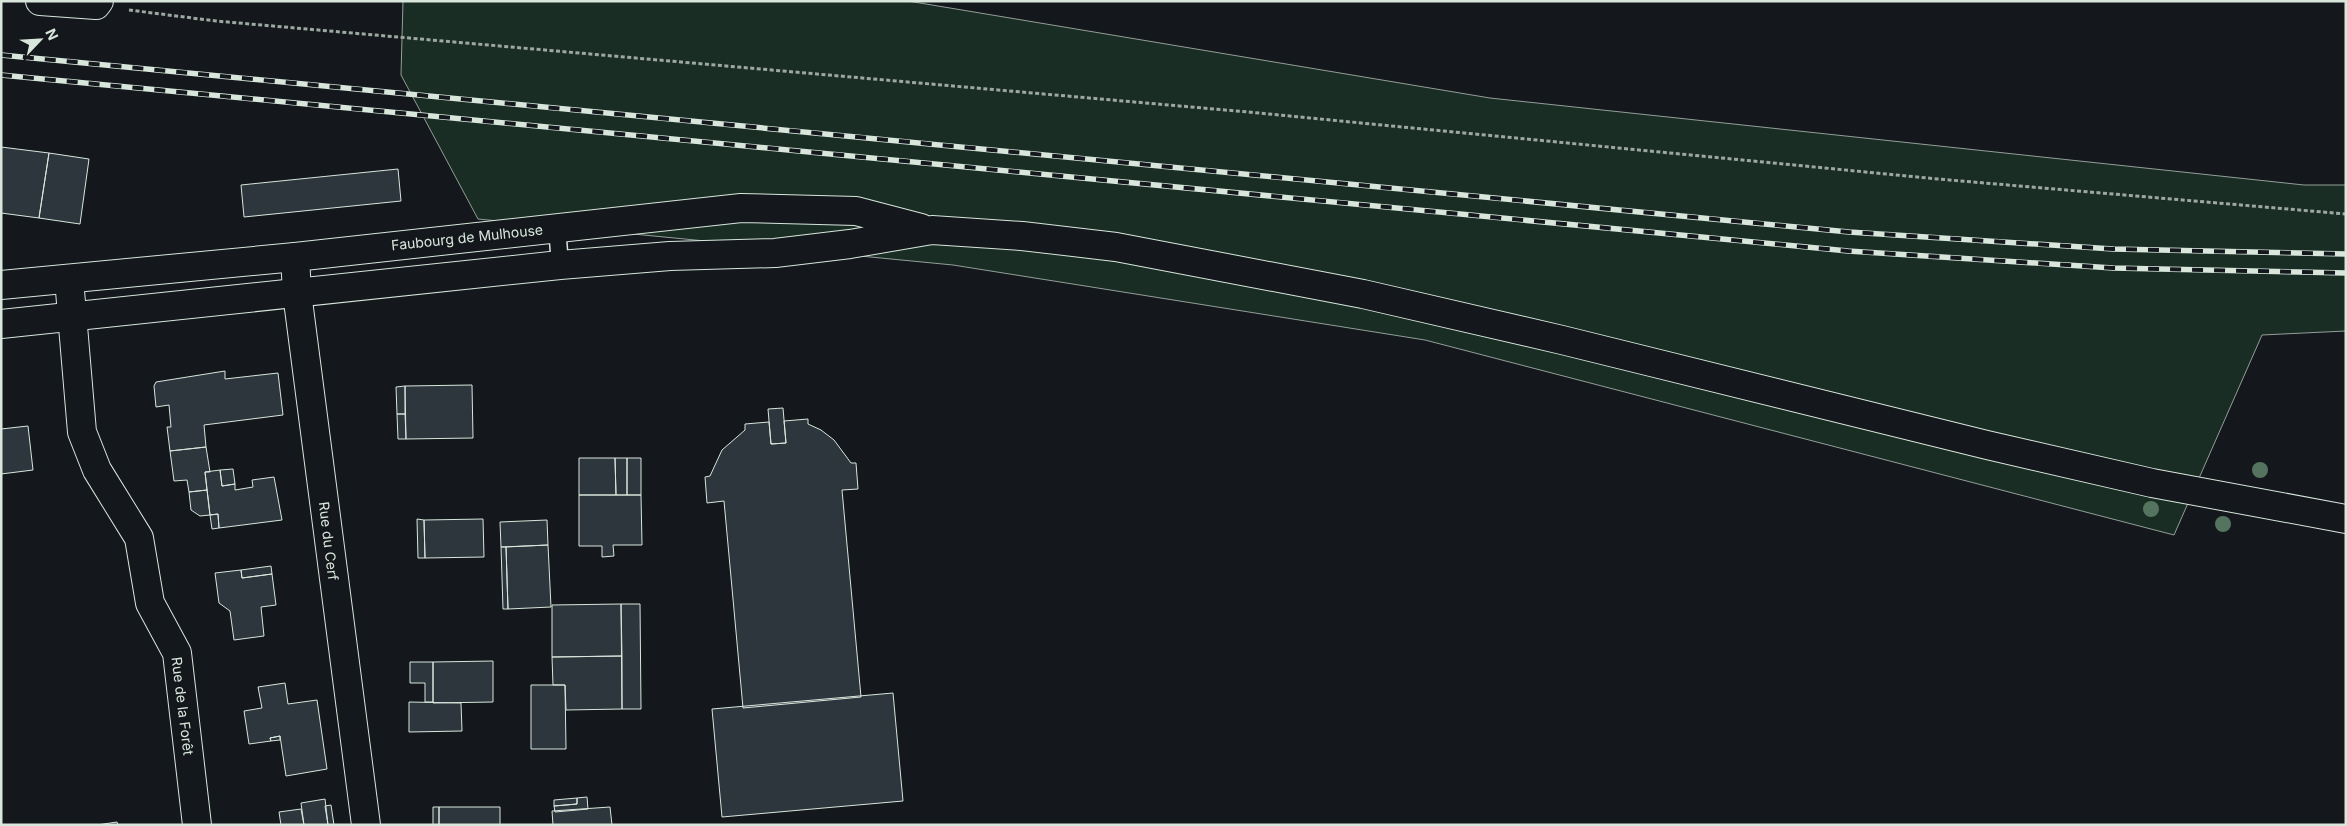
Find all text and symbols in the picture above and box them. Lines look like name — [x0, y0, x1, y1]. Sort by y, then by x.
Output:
north arrow — [15, 15, 65, 65]
text: N — [42, 26, 62, 43]
street label: Faubourg de Mulhouse — [390, 221, 544, 253]
street label: Rue du Cerf — [316, 501, 342, 581]
street label: Rue de la Forêt — [169, 656, 198, 757]

